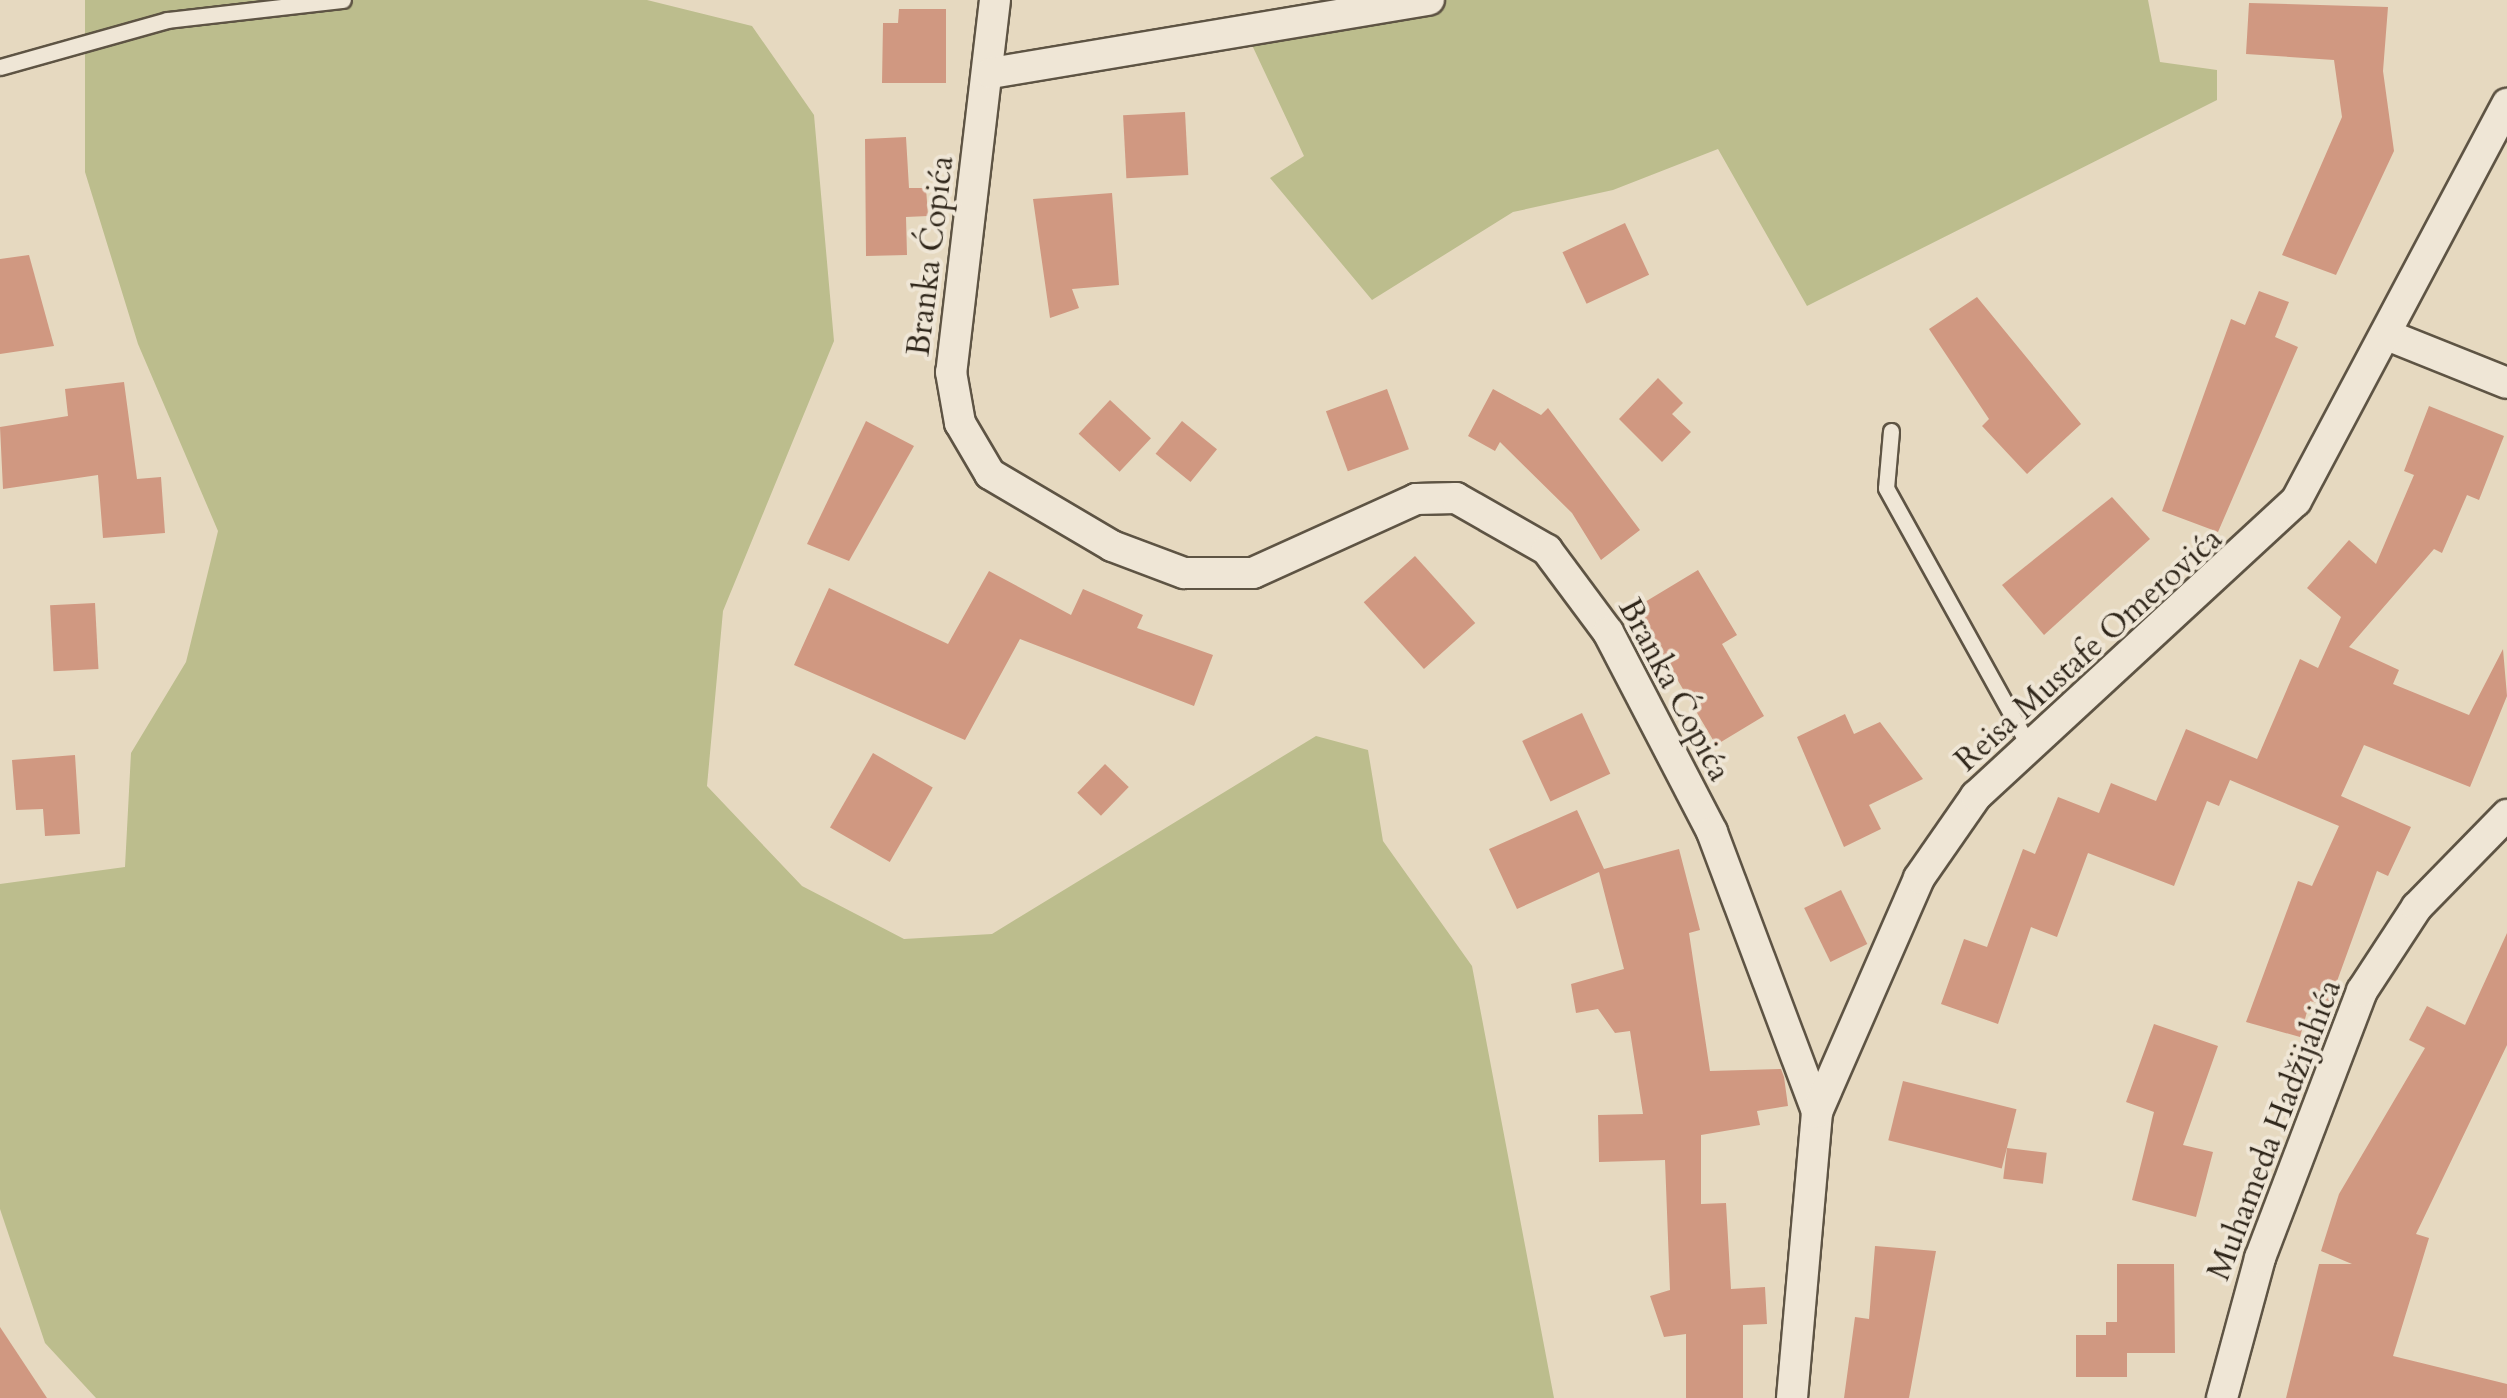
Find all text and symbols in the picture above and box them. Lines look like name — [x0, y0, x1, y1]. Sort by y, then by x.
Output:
street label: Branka Ćopića — [900, 154, 962, 358]
street label: Reisa Mustafe Omerovića — [1948, 520, 2230, 780]
street label: Branka Ćopića — [1610, 592, 1738, 788]
street label: Muhameda Hadžijahića — [2200, 974, 2350, 1286]

